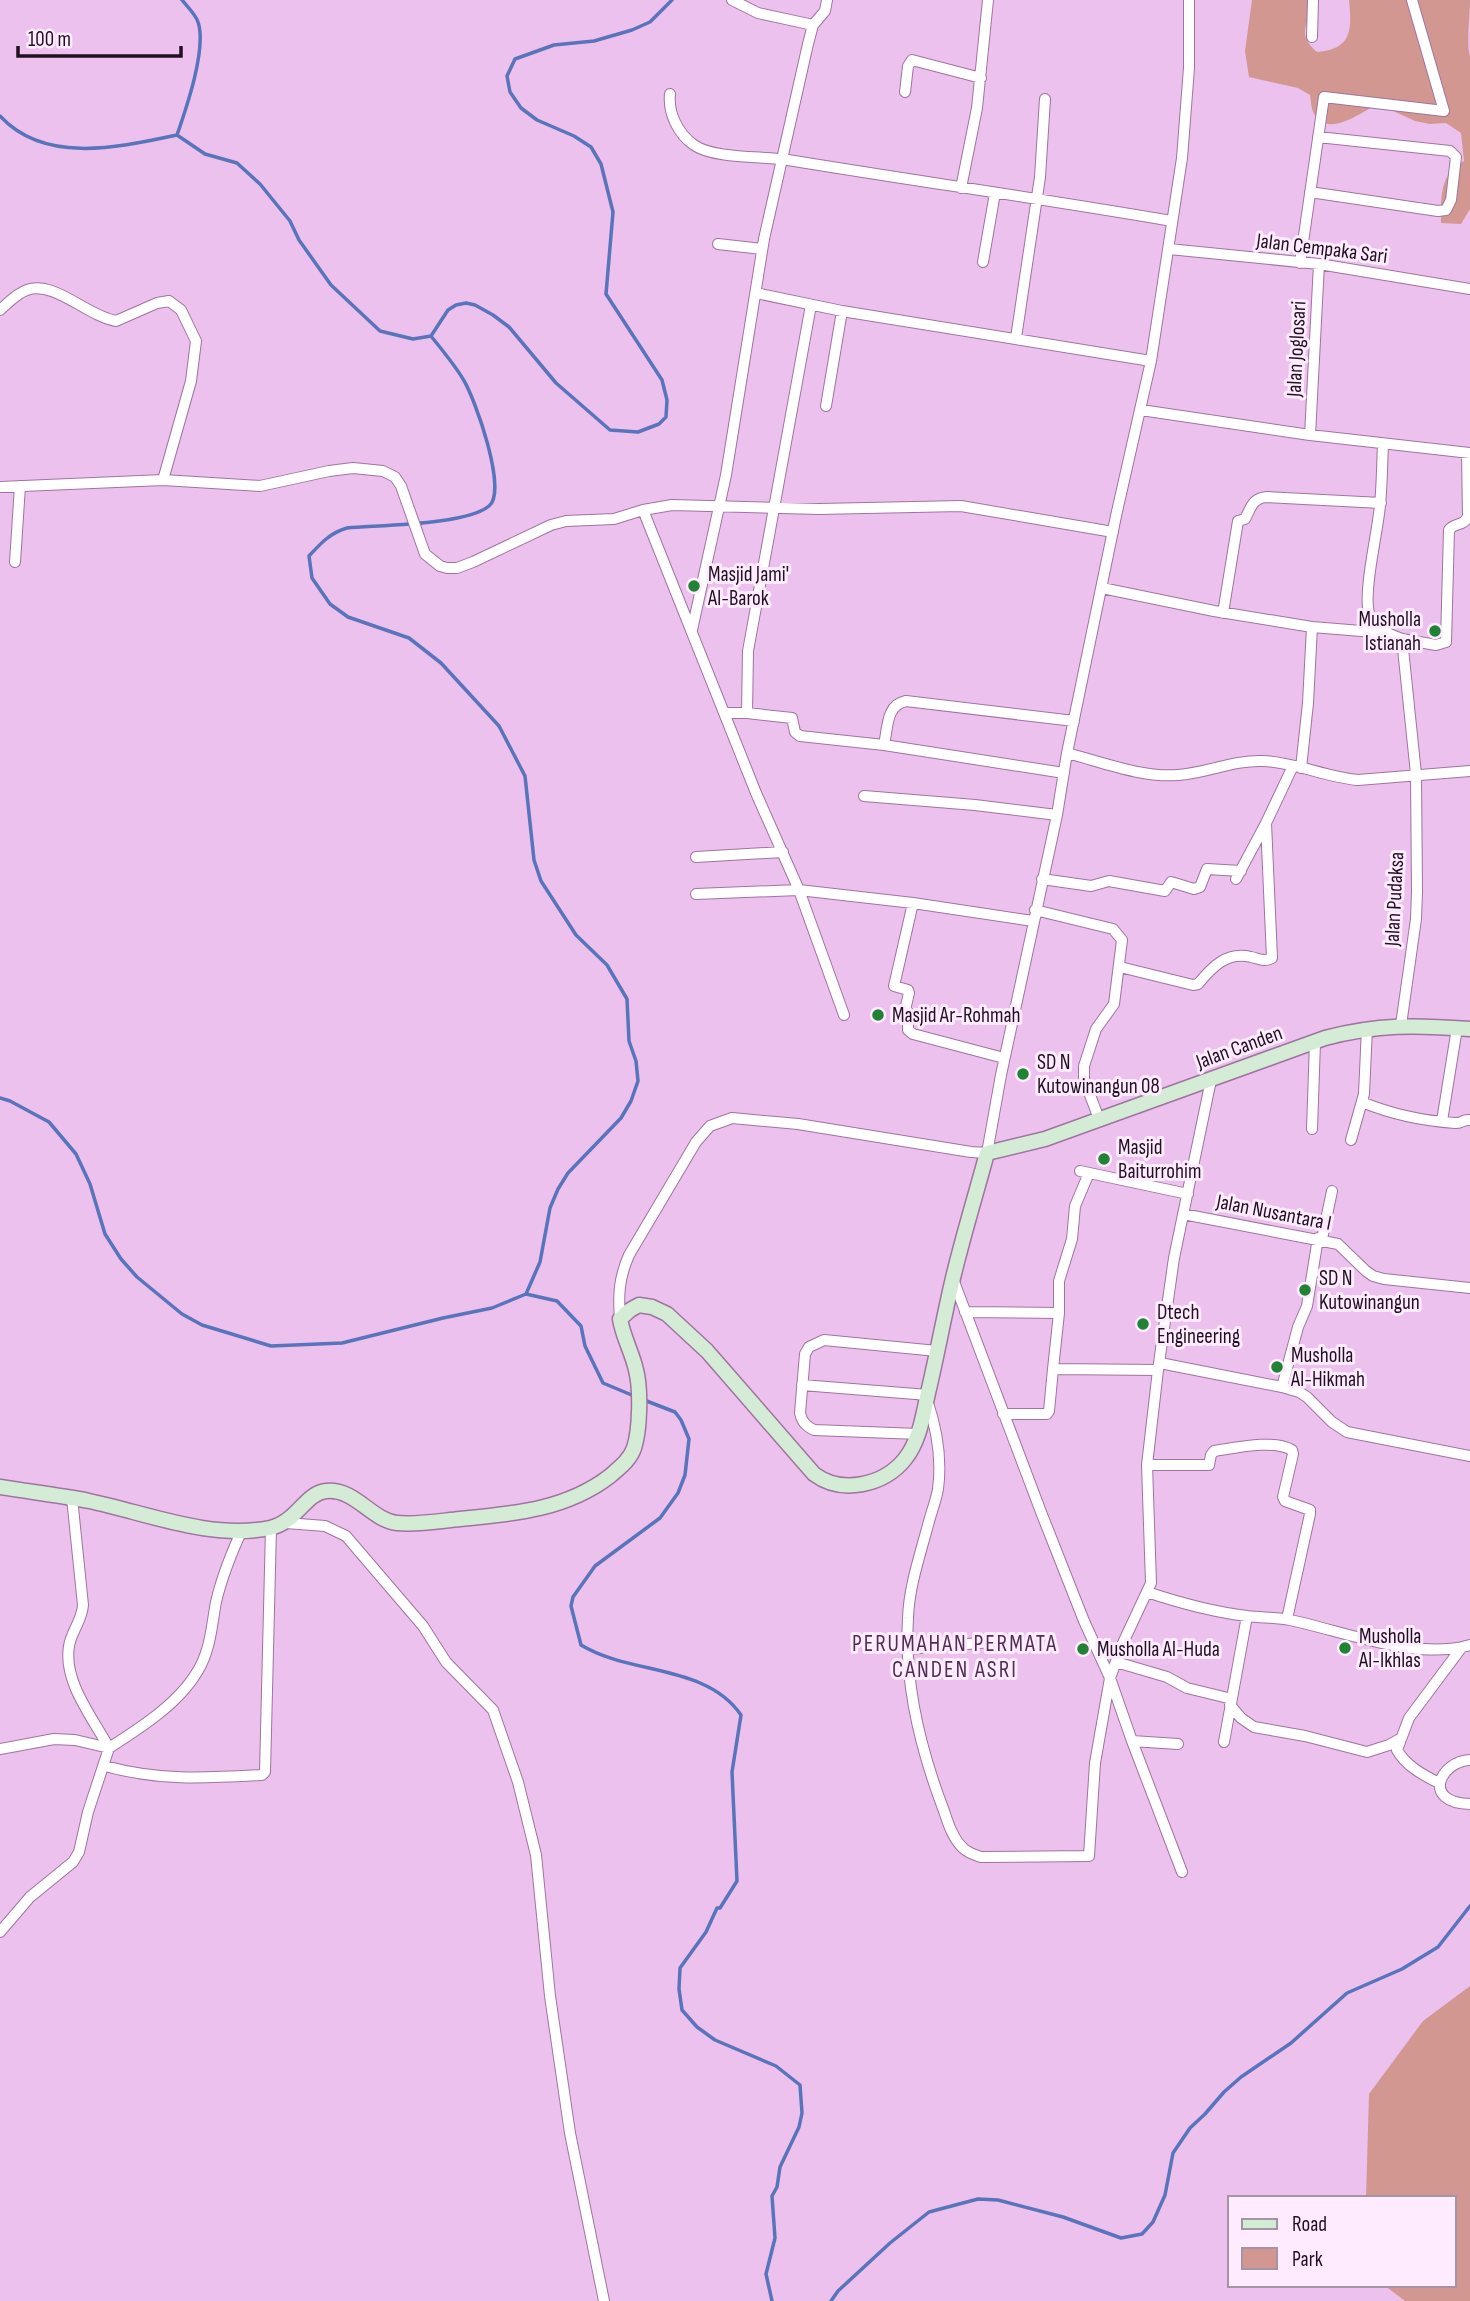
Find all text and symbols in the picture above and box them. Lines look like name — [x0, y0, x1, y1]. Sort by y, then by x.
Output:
scale bar — [18, 14, 180, 58]
text: 100 m — [28, 27, 71, 52]
street label: Jalan Cempaka Sari — [1254, 228, 1389, 269]
street label: Jalan Joglosari — [1281, 300, 1311, 399]
place label: Masjid Jami' Al-Barok — [707, 562, 789, 611]
marker: Masjid Jami' Al-Barok — [686, 578, 702, 594]
place label: Musholla Istianah — [1359, 607, 1421, 656]
marker: Musholla Istianah — [1427, 623, 1443, 639]
street label: Jalan Pudaksa — [1379, 851, 1409, 948]
place label: Masjid Ar-Rohmah — [892, 1003, 1021, 1028]
marker: Masjid Ar-Rohmah — [870, 1007, 886, 1023]
street label: Jalan Canden — [1192, 1020, 1286, 1075]
place label: SD N Kutowinangun 08 — [1037, 1050, 1160, 1099]
marker: SD N Kutowinangun 08 — [1015, 1066, 1031, 1082]
place label: Masjid Baiturrohim — [1118, 1135, 1201, 1184]
marker: Masjid Baiturrohim — [1096, 1151, 1112, 1167]
street label: Jalan Nusantara I — [1213, 1189, 1334, 1236]
place label: SD N Kutowinangun — [1319, 1266, 1420, 1315]
marker: SD N Kutowinangun — [1297, 1282, 1313, 1298]
place label: Dtech Engineering — [1157, 1300, 1240, 1349]
marker: Dtech Engineering — [1135, 1316, 1151, 1332]
place label: Musholla Al-Hikmah — [1290, 1343, 1365, 1392]
marker: Musholla Al-Hikmah — [1269, 1359, 1285, 1375]
place label: Musholla Al-Ikhlas — [1358, 1624, 1421, 1673]
district label: PERUMAHAN PERMATA CANDEN ASRI — [852, 1630, 1058, 1684]
place label: Musholla Al-Huda — [1097, 1637, 1220, 1662]
marker: Musholla Al-Ikhlas — [1337, 1640, 1353, 1656]
marker: Musholla Al-Huda — [1075, 1641, 1091, 1657]
legend — [1228, 2196, 1456, 2287]
text: Road — [1292, 2212, 1327, 2237]
text: Park — [1292, 2247, 1323, 2272]

